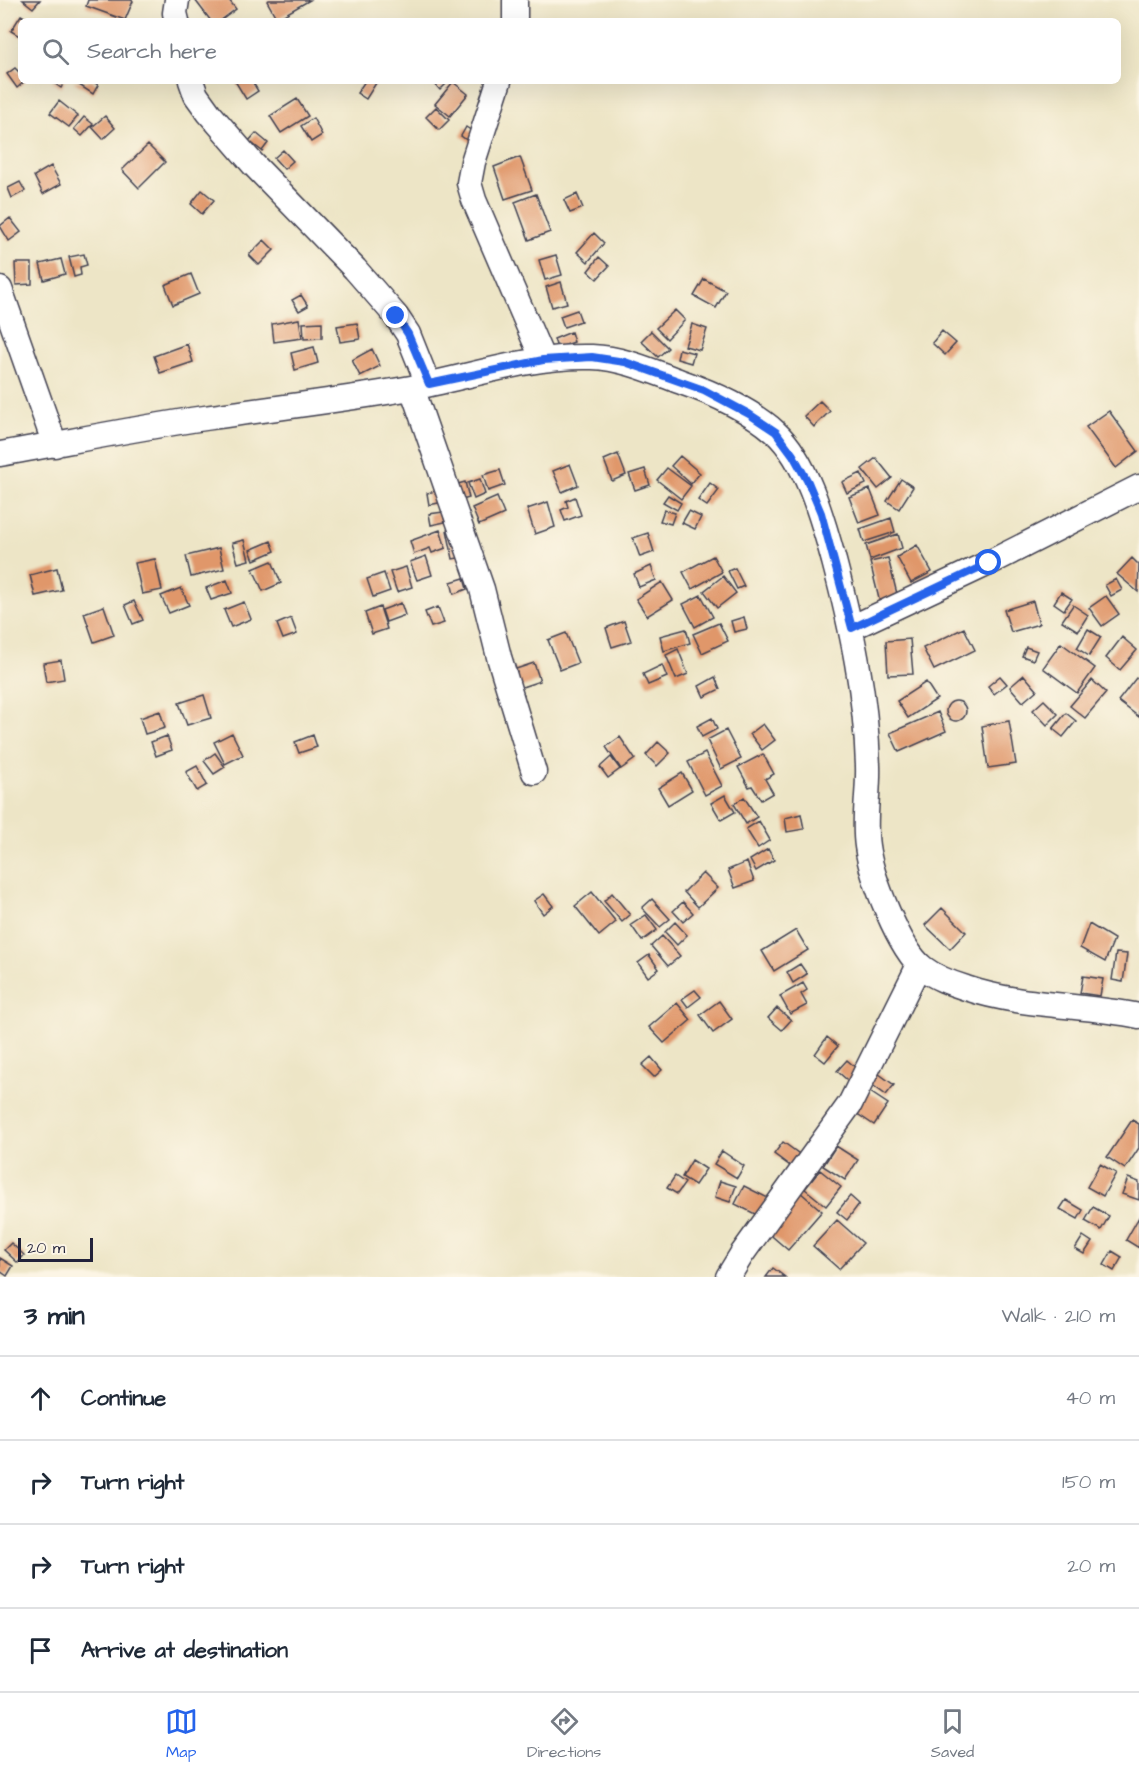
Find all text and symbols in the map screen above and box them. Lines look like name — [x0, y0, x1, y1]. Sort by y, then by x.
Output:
search box — [18, 18, 1121, 84]
icon: search — [39, 35, 72, 68]
text: Search here — [87, 36, 217, 67]
route end — [382, 302, 408, 328]
route start — [975, 549, 1001, 575]
scale bar — [18, 1235, 93, 1262]
text: 20 m — [27, 1237, 65, 1259]
text: 3 min — [24, 1298, 85, 1334]
text: Walk · 210 m — [1002, 1302, 1115, 1330]
icon: ahead — [24, 1382, 57, 1415]
text: Continue — [81, 1383, 166, 1414]
text: 40 m — [1065, 1384, 1115, 1412]
icon: right — [24, 1466, 57, 1499]
text: Turn right — [81, 1467, 184, 1498]
text: 150 m — [1062, 1468, 1115, 1496]
icon: right — [24, 1550, 57, 1583]
text: Turn right — [81, 1551, 184, 1582]
text: 20 m — [1067, 1552, 1115, 1580]
icon: arrive — [24, 1634, 57, 1667]
text: Arrive at destination — [81, 1635, 288, 1666]
tab: Map — [165, 1705, 198, 1763]
tab: Directions — [527, 1705, 601, 1763]
tab: Saved — [931, 1705, 974, 1763]

